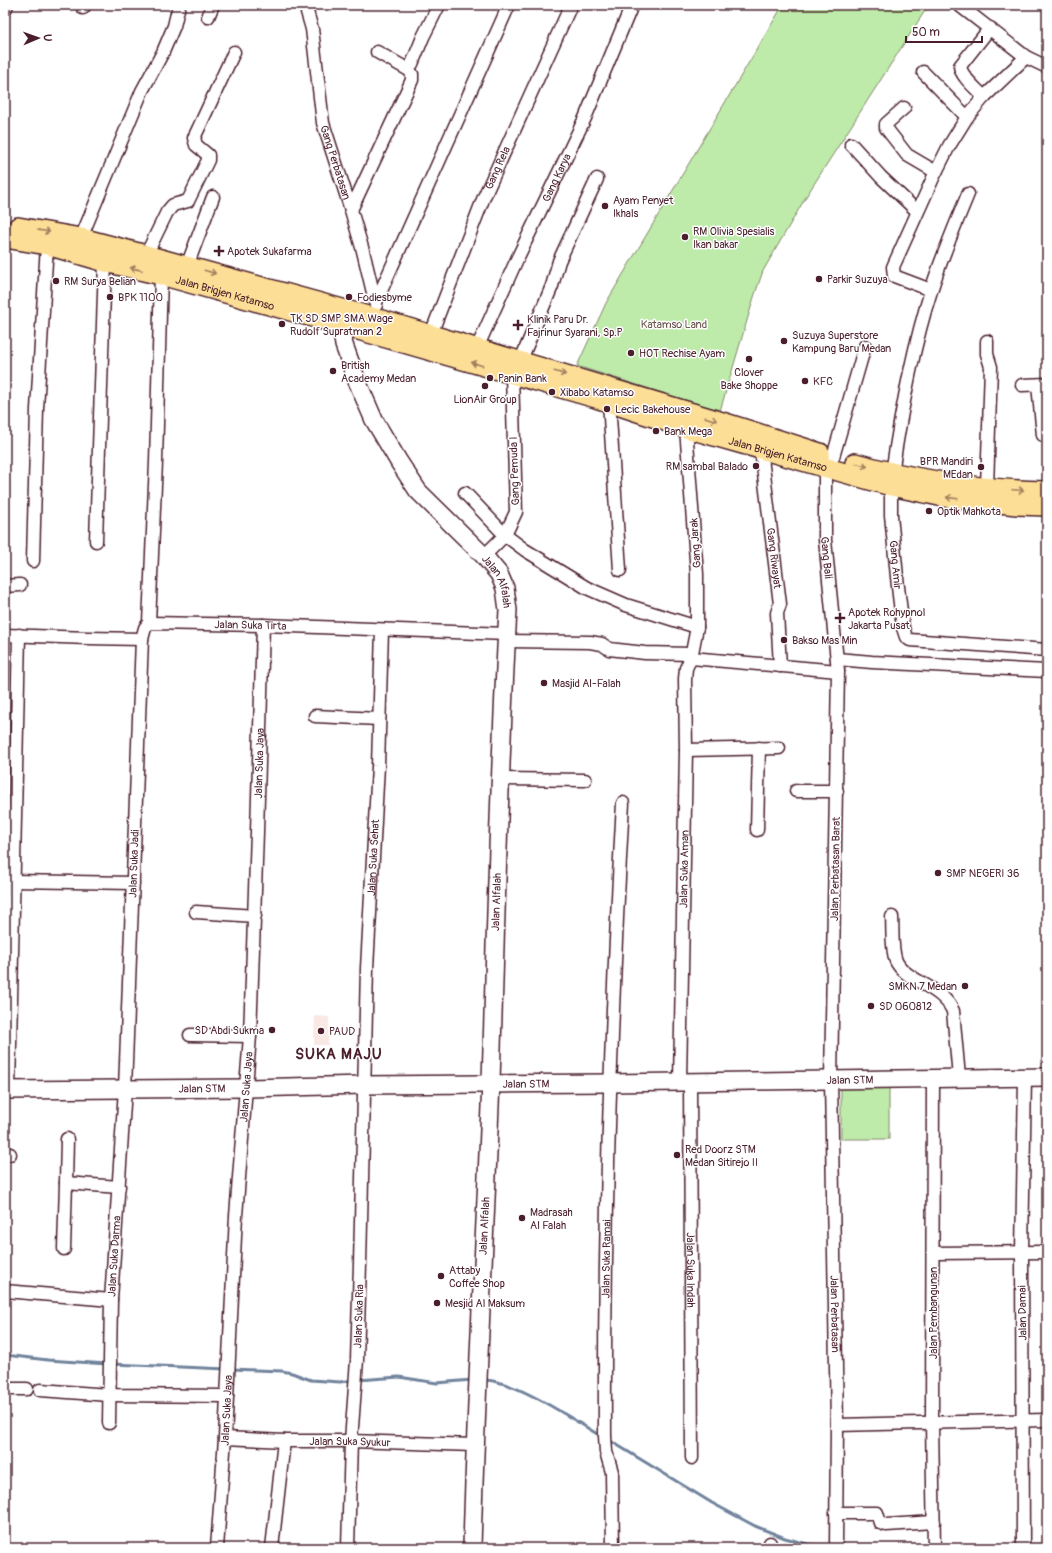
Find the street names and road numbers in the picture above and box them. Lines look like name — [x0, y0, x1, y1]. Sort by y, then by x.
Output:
street label: Gang Perbatasan — [317, 124, 353, 201]
street label: Gang Rela — [482, 144, 513, 192]
street label: Gang Karya — [540, 152, 574, 204]
street label: Jalan Brigjen Katamso — [174, 273, 276, 313]
street label: Jalan Brigjen Katamso — [727, 434, 829, 475]
street label: Gang Pemuda I — [507, 436, 522, 506]
street label: Gang Jarak — [687, 517, 704, 568]
street label: Gang Riwayat — [764, 527, 784, 590]
street label: Gang Bali — [818, 536, 835, 579]
street label: Gang Amir — [887, 540, 904, 590]
street label: Jalan Alfalah — [479, 553, 514, 609]
street label: Jalan Suka Tirta — [214, 618, 287, 633]
street label: Jalan Suka Jaya — [252, 728, 267, 799]
street label: Jalan Perbatasan Barat — [828, 816, 843, 921]
street label: Jalan Suka Sehat — [365, 818, 382, 896]
street label: Jalan Suka Jadi — [126, 829, 142, 898]
street label: Jalan Suka Aman — [677, 830, 692, 908]
street label: Jalan Alfalah — [489, 873, 504, 931]
street label: Jalan Suka Jaya — [237, 1051, 256, 1123]
street label: Jalan STM — [826, 1073, 874, 1087]
street label: Jalan STM — [502, 1077, 550, 1091]
street label: Jalan STM — [178, 1082, 226, 1096]
street label: Jalan Alfalah — [476, 1197, 493, 1255]
street label: Jalan Suka Darma — [105, 1215, 124, 1297]
street label: Jalan Suka Ramai — [599, 1219, 614, 1298]
street label: Jalan Suka Indah — [684, 1232, 697, 1308]
street label: Jalan Pembangunan — [927, 1267, 940, 1359]
street label: Jalan Perbatasan — [827, 1275, 842, 1353]
street label: Jalan Suka Ria — [351, 1284, 366, 1348]
street label: Jalan Damai — [1016, 1285, 1029, 1341]
street label: Jalan Suka Jaya — [218, 1375, 235, 1446]
street label: Jalan Suka Syukur — [309, 1435, 391, 1449]

